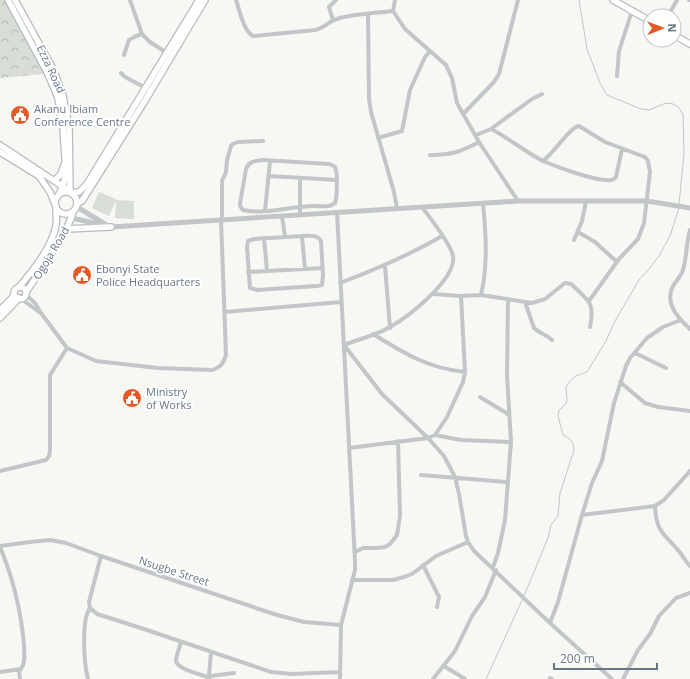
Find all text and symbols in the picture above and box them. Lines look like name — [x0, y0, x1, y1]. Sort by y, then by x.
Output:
north arrow — [642, 8, 682, 48]
text: N — [665, 23, 680, 32]
street label: Ezza Road — [34, 42, 69, 95]
place label: Akanu Ibiam Conference Centre — [34, 101, 130, 129]
public building icon: Akanu Ibiam Conference Centre — [9, 104, 31, 126]
street label: Ogoja Road — [29, 224, 72, 282]
place label: Ebonyi State Police Headquarters — [96, 261, 200, 289]
public building icon: Ebonyi State Police Headquarters — [71, 264, 93, 286]
place label: Ministry of Works — [146, 384, 191, 412]
public building icon: Ministry of Works — [121, 387, 143, 409]
street label: Nsugbe Street — [137, 552, 211, 589]
scale bar — [554, 645, 657, 671]
text: 200 m — [560, 650, 595, 667]

